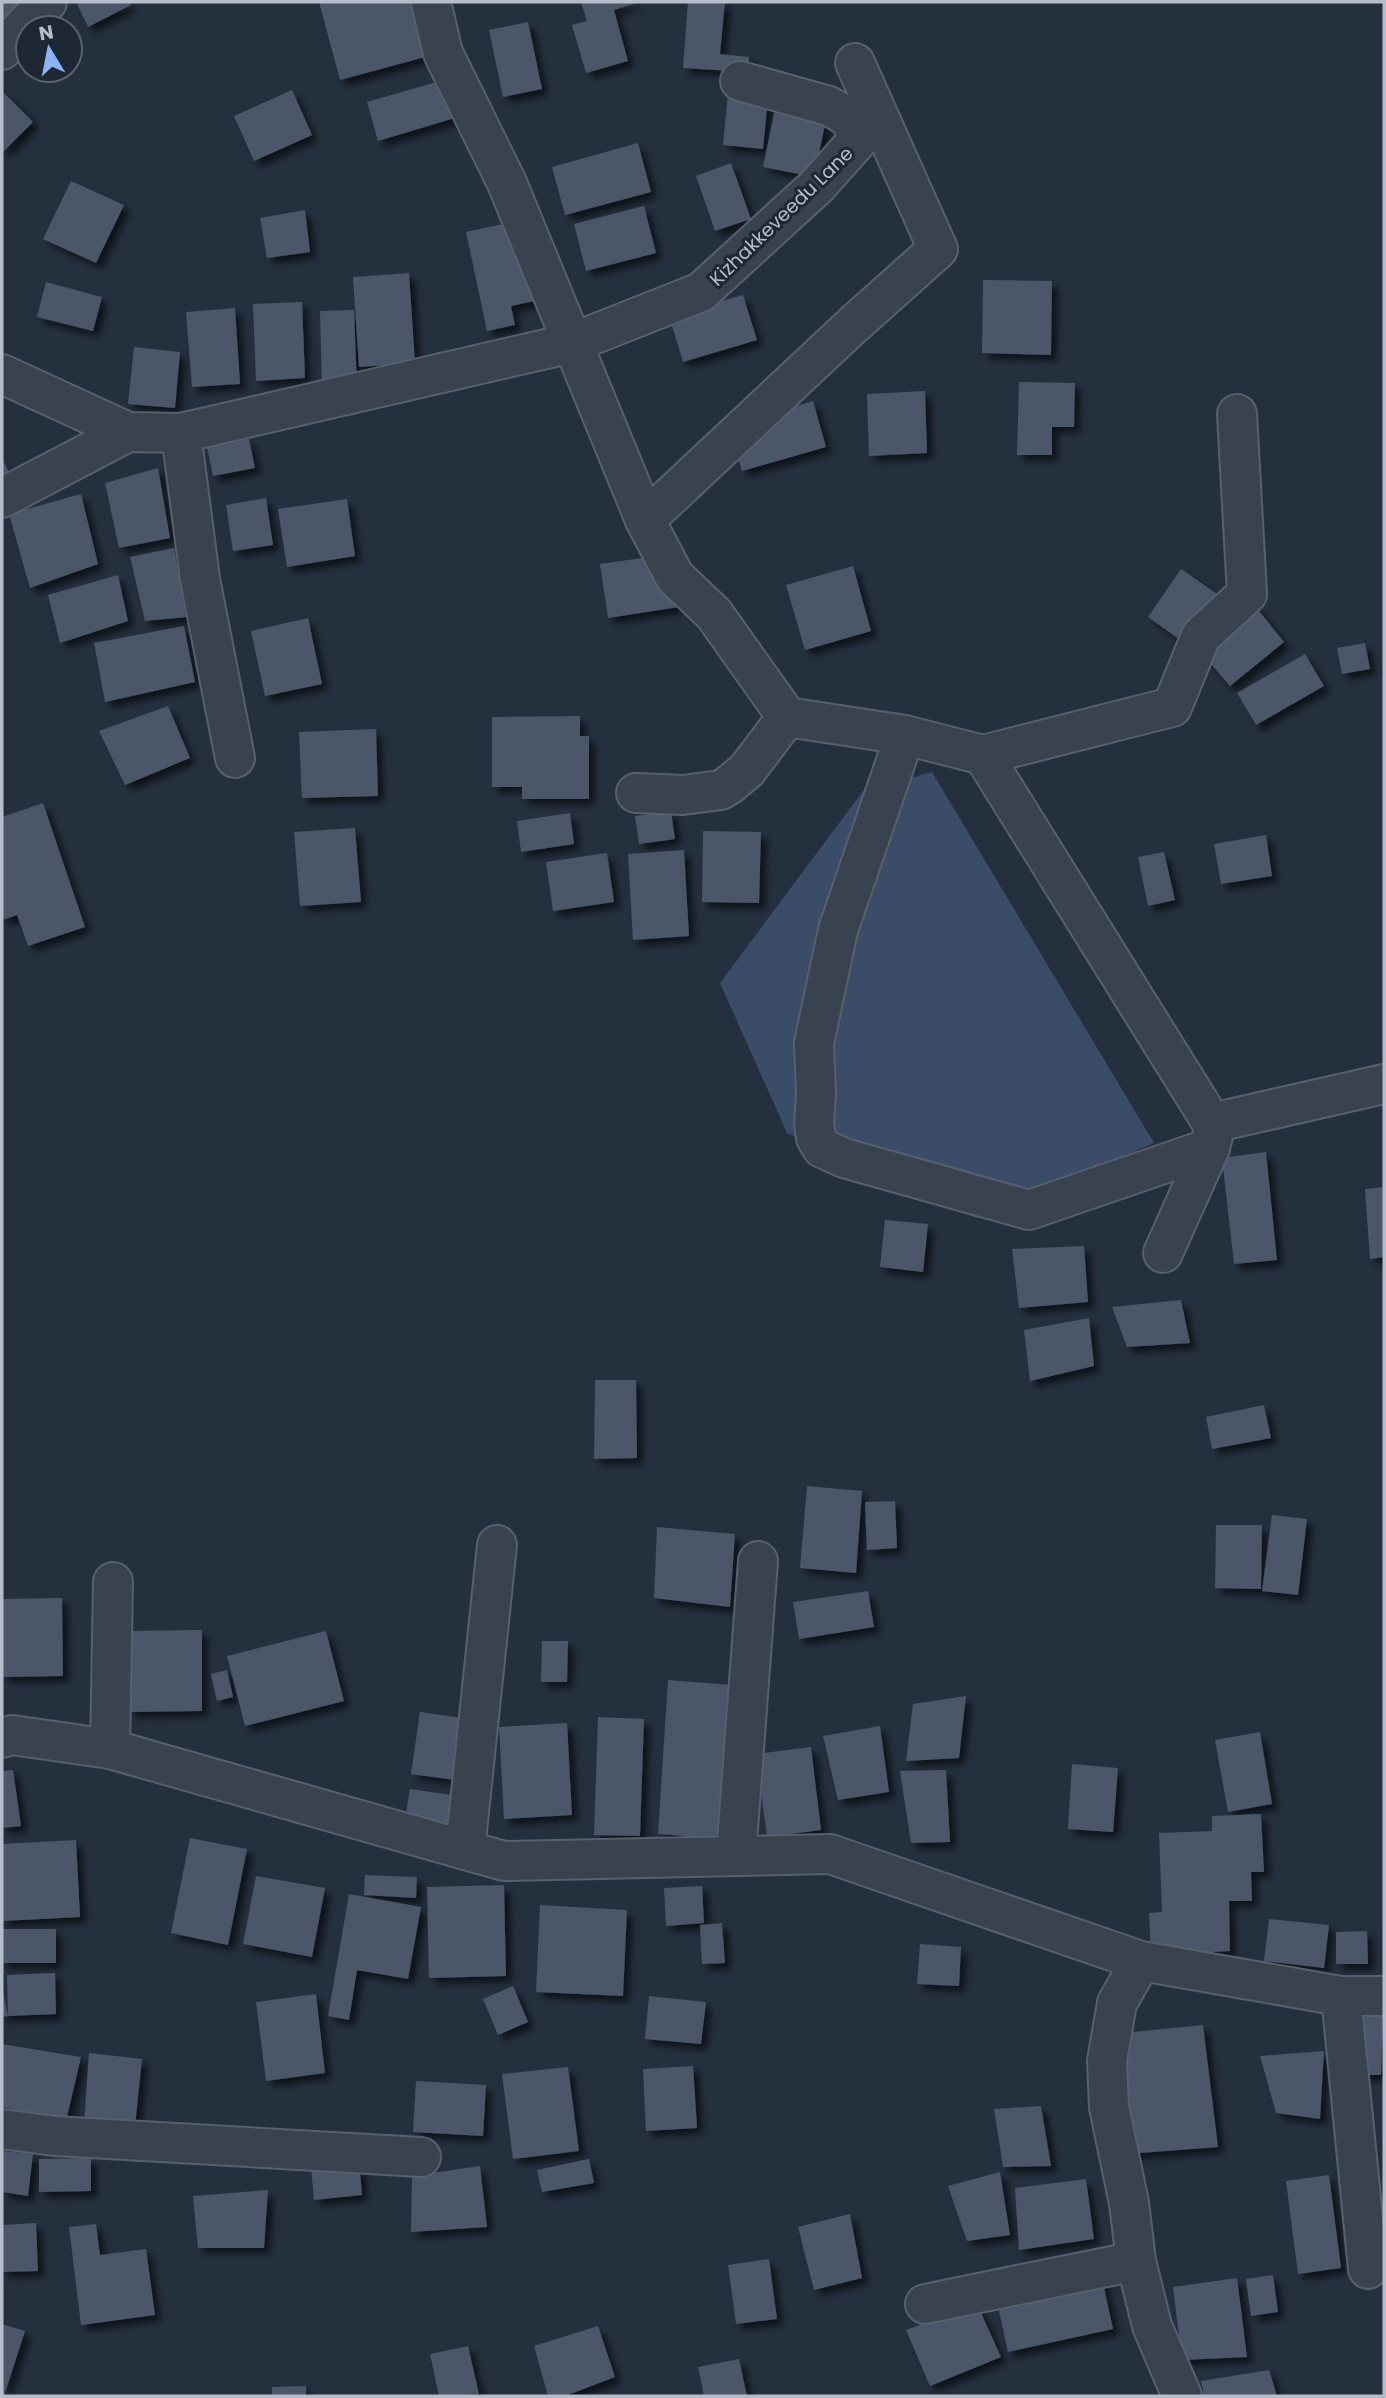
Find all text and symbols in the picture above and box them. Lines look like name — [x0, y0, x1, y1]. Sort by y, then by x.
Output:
north arrow — [14, 14, 84, 84]
text: N — [37, 18, 56, 47]
street label: Kizhakkeveedu Lane — [704, 141, 859, 292]

